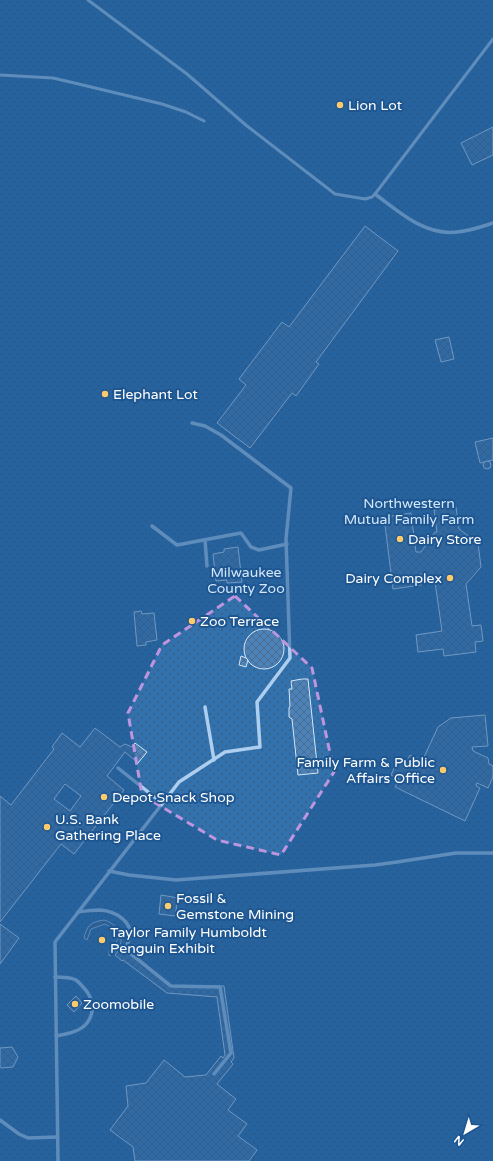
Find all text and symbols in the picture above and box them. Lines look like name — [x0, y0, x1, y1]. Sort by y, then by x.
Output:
place label: Lion Lot — [348, 97, 403, 114]
marker: Lion Lot — [335, 100, 345, 110]
place label: Elephant Lot — [113, 386, 198, 403]
marker: Elephant Lot — [100, 389, 110, 399]
park label: Northwestern Mutual Family Farm — [344, 495, 474, 528]
place label: Dairy Store — [408, 531, 481, 548]
marker: Dairy Store — [395, 534, 405, 544]
park label: Milwaukee County Zoo — [207, 564, 285, 597]
place label: Dairy Complex — [345, 570, 442, 587]
marker: Dairy Complex — [445, 573, 455, 583]
place label: Zoo Terrace — [200, 613, 279, 630]
marker: Zoo Terrace — [187, 616, 197, 626]
place label: Family Farm & Public Affairs Office — [297, 754, 435, 787]
marker: Family Farm & Public Affairs Office — [438, 765, 448, 775]
place label: Depot Snack Shop — [112, 789, 235, 806]
marker: Depot Snack Shop — [99, 792, 109, 802]
place label: U.S. Bank Gathering Place — [55, 811, 161, 844]
marker: U.S. Bank Gathering Place — [42, 822, 52, 832]
place label: Fossil & Gemstone Mining — [176, 890, 294, 923]
marker: Fossil & Gemstone Mining — [163, 901, 173, 911]
place label: Taylor Family Humboldt Penguin Exhibit — [110, 924, 267, 957]
marker: Taylor Family Humboldt Penguin Exhibit — [97, 935, 107, 945]
place label: Zoomobile — [83, 996, 154, 1013]
marker: Zoomobile — [70, 999, 80, 1009]
north arrow — [445, 1113, 485, 1153]
text: N — [452, 1133, 467, 1148]

